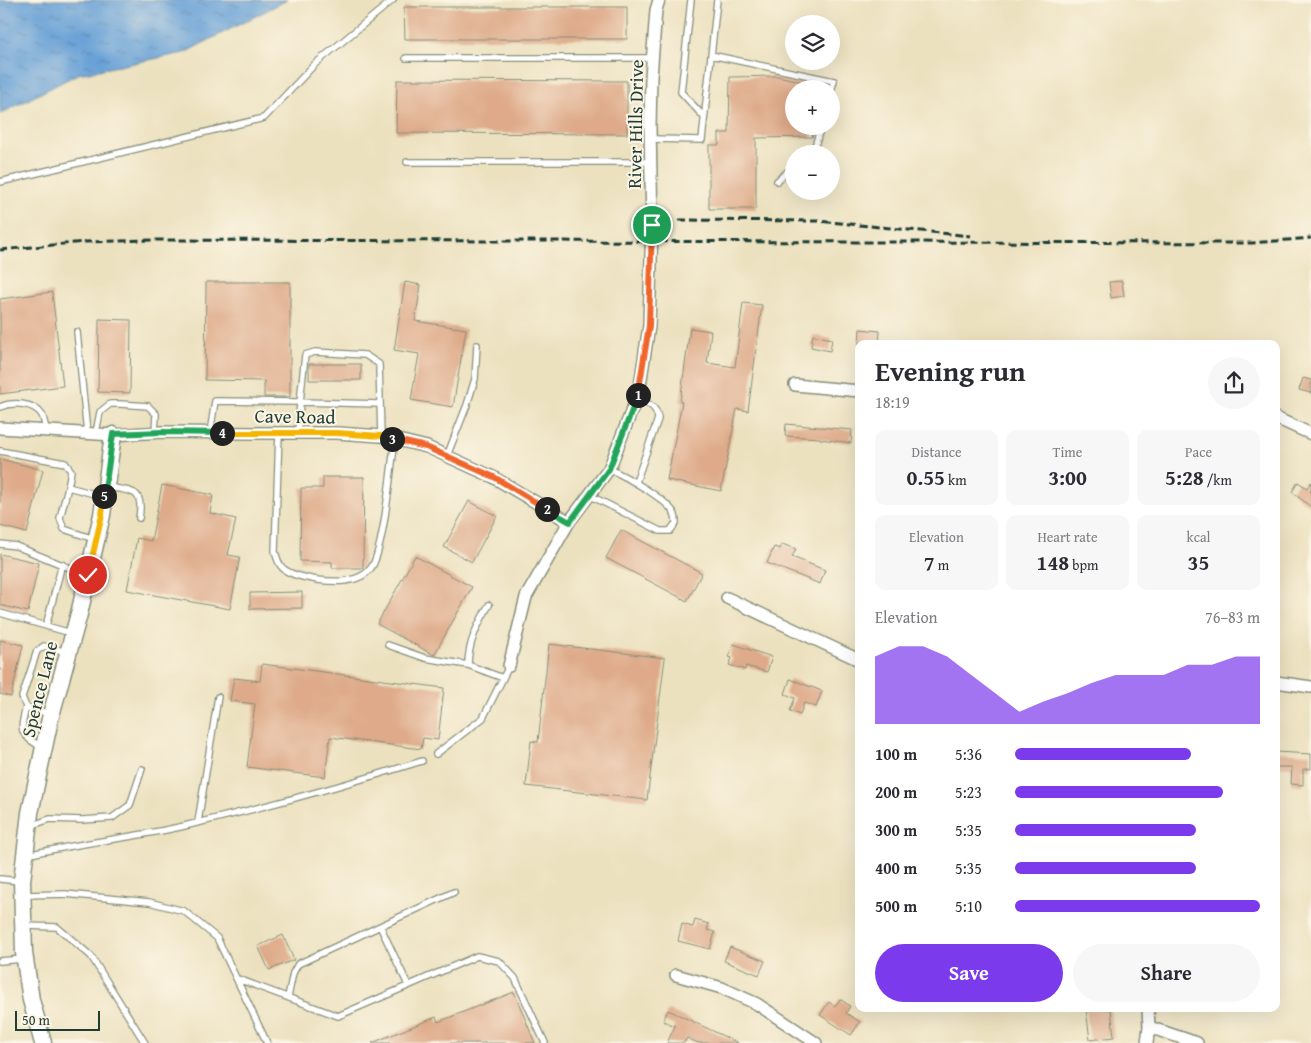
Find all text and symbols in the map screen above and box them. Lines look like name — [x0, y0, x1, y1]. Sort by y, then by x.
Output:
map controls — [785, 15, 840, 200]
button: layers — [785, 15, 840, 70]
street label: River Hills Drive — [620, 59, 650, 189]
button: + — [785, 80, 840, 135]
button: − — [785, 145, 840, 200]
pin — [631, 204, 673, 246]
icon: arrive — [638, 211, 666, 239]
text: Evening run — [875, 350, 1026, 391]
button: share — [1208, 357, 1260, 409]
pin: 1 — [626, 382, 650, 408]
text: 1 — [635, 385, 642, 405]
text: 18:19 — [875, 390, 910, 414]
street label: Cave Road — [254, 401, 337, 431]
pin: 4 — [210, 420, 234, 446]
text: 4 — [219, 423, 226, 443]
pin: 3 — [380, 426, 404, 452]
text: 3 — [389, 429, 396, 449]
text: Distance — [911, 442, 962, 462]
text: Time — [1053, 442, 1082, 462]
text: Pace — [1185, 442, 1212, 462]
text: 0.55 — [906, 462, 945, 493]
text: 3:00 — [1048, 462, 1087, 493]
text: 5:28 — [1165, 462, 1204, 493]
text: km — [945, 470, 967, 490]
text: /km — [1204, 470, 1232, 490]
pin: 5 — [92, 484, 116, 508]
text: 5 — [101, 486, 108, 506]
pin: 2 — [534, 496, 560, 522]
text: 2 — [544, 499, 551, 519]
text: Elevation — [909, 527, 964, 547]
text: Heart rate — [1037, 527, 1098, 547]
text: kcal — [1187, 527, 1210, 547]
text: 7 — [924, 547, 935, 578]
text: 148 — [1037, 547, 1069, 578]
text: 35 — [1188, 547, 1209, 578]
pin — [67, 554, 109, 596]
text: m — [935, 555, 949, 575]
text: bpm — [1069, 555, 1098, 575]
icon: check — [74, 561, 102, 589]
text: Elevation — [875, 605, 938, 629]
text: 76–83 m — [1205, 605, 1260, 629]
street label: Spence Lane — [14, 638, 65, 740]
text: 100 m — [875, 742, 917, 766]
text: 5:36 — [955, 742, 982, 766]
text: 200 m — [875, 780, 917, 804]
text: 5:23 — [955, 780, 982, 804]
text: 300 m — [875, 818, 917, 842]
text: 5:35 — [955, 818, 982, 842]
text: 400 m — [875, 856, 917, 880]
text: 5:35 — [955, 856, 982, 880]
text: 500 m — [875, 894, 917, 918]
text: 5:10 — [955, 894, 982, 918]
button: Save — [875, 944, 1063, 1002]
button: Share — [1073, 944, 1260, 1002]
scale bar — [15, 1008, 100, 1031]
text: 50 m — [22, 1010, 50, 1030]

